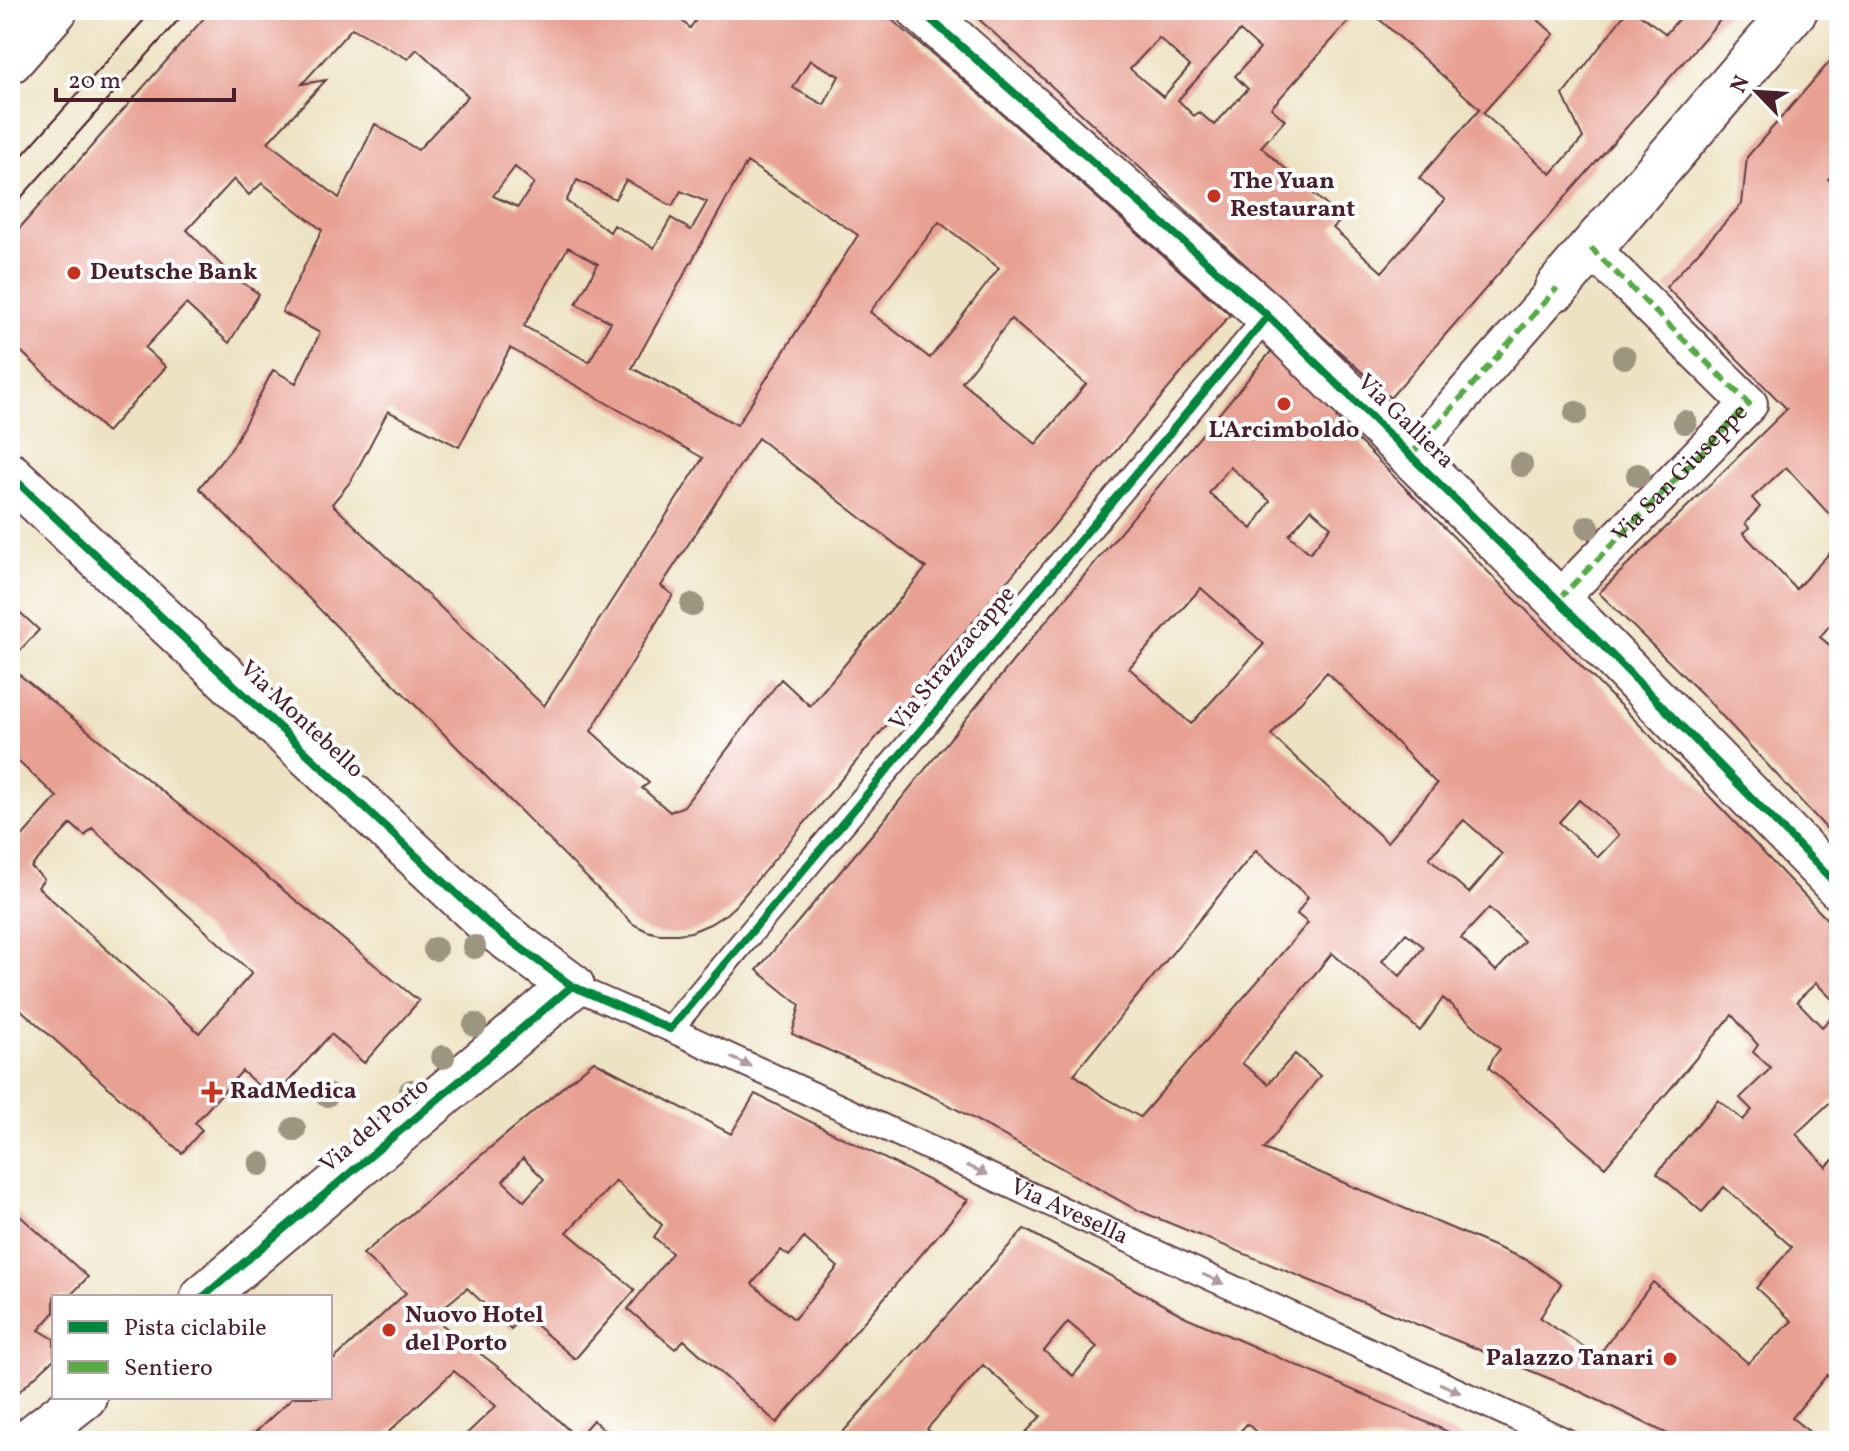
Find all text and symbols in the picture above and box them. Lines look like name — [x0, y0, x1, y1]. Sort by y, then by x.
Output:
scale bar — [56, 52, 234, 102]
north arrow — [1717, 52, 1797, 132]
text: 20 m — [68, 65, 121, 99]
text: N — [1724, 71, 1759, 98]
place label: The Yuan Restaurant — [1230, 165, 1355, 227]
marker: The Yuan Restaurant — [1205, 187, 1223, 205]
place label: Deutsche Bank — [90, 256, 258, 290]
marker: Deutsche Bank — [65, 264, 83, 282]
street label: Via Galliera — [1349, 367, 1461, 477]
marker: L'Arcimboldo — [1275, 395, 1293, 413]
street label: Via San Giuseppe — [1605, 397, 1757, 551]
place label: L'Arcimboldo — [1208, 414, 1360, 448]
street label: Via Strazzacappe — [882, 579, 1024, 739]
street label: Via Montebello — [231, 653, 371, 787]
one-way arrow — [729, 1055, 753, 1069]
street label: Via del Porto — [313, 1070, 437, 1182]
place label: RadMedica — [230, 1075, 357, 1109]
marker: RadMedica — [201, 1081, 223, 1103]
one-way arrow — [965, 1163, 989, 1177]
street label: Via Avesella — [1004, 1171, 1133, 1254]
one-way arrow — [1202, 1272, 1225, 1286]
legend — [52, 1295, 332, 1399]
place label: Nuovo Hotel del Porto — [405, 1299, 544, 1361]
text: Pista ciclabile — [124, 1312, 267, 1346]
marker: Nuovo Hotel del Porto — [380, 1321, 398, 1339]
place label: Palazzo Tanari — [1486, 1342, 1654, 1376]
marker: Palazzo Tanari — [1661, 1350, 1679, 1368]
text: Sentiero — [124, 1352, 213, 1386]
one-way arrow — [1438, 1381, 1461, 1394]

